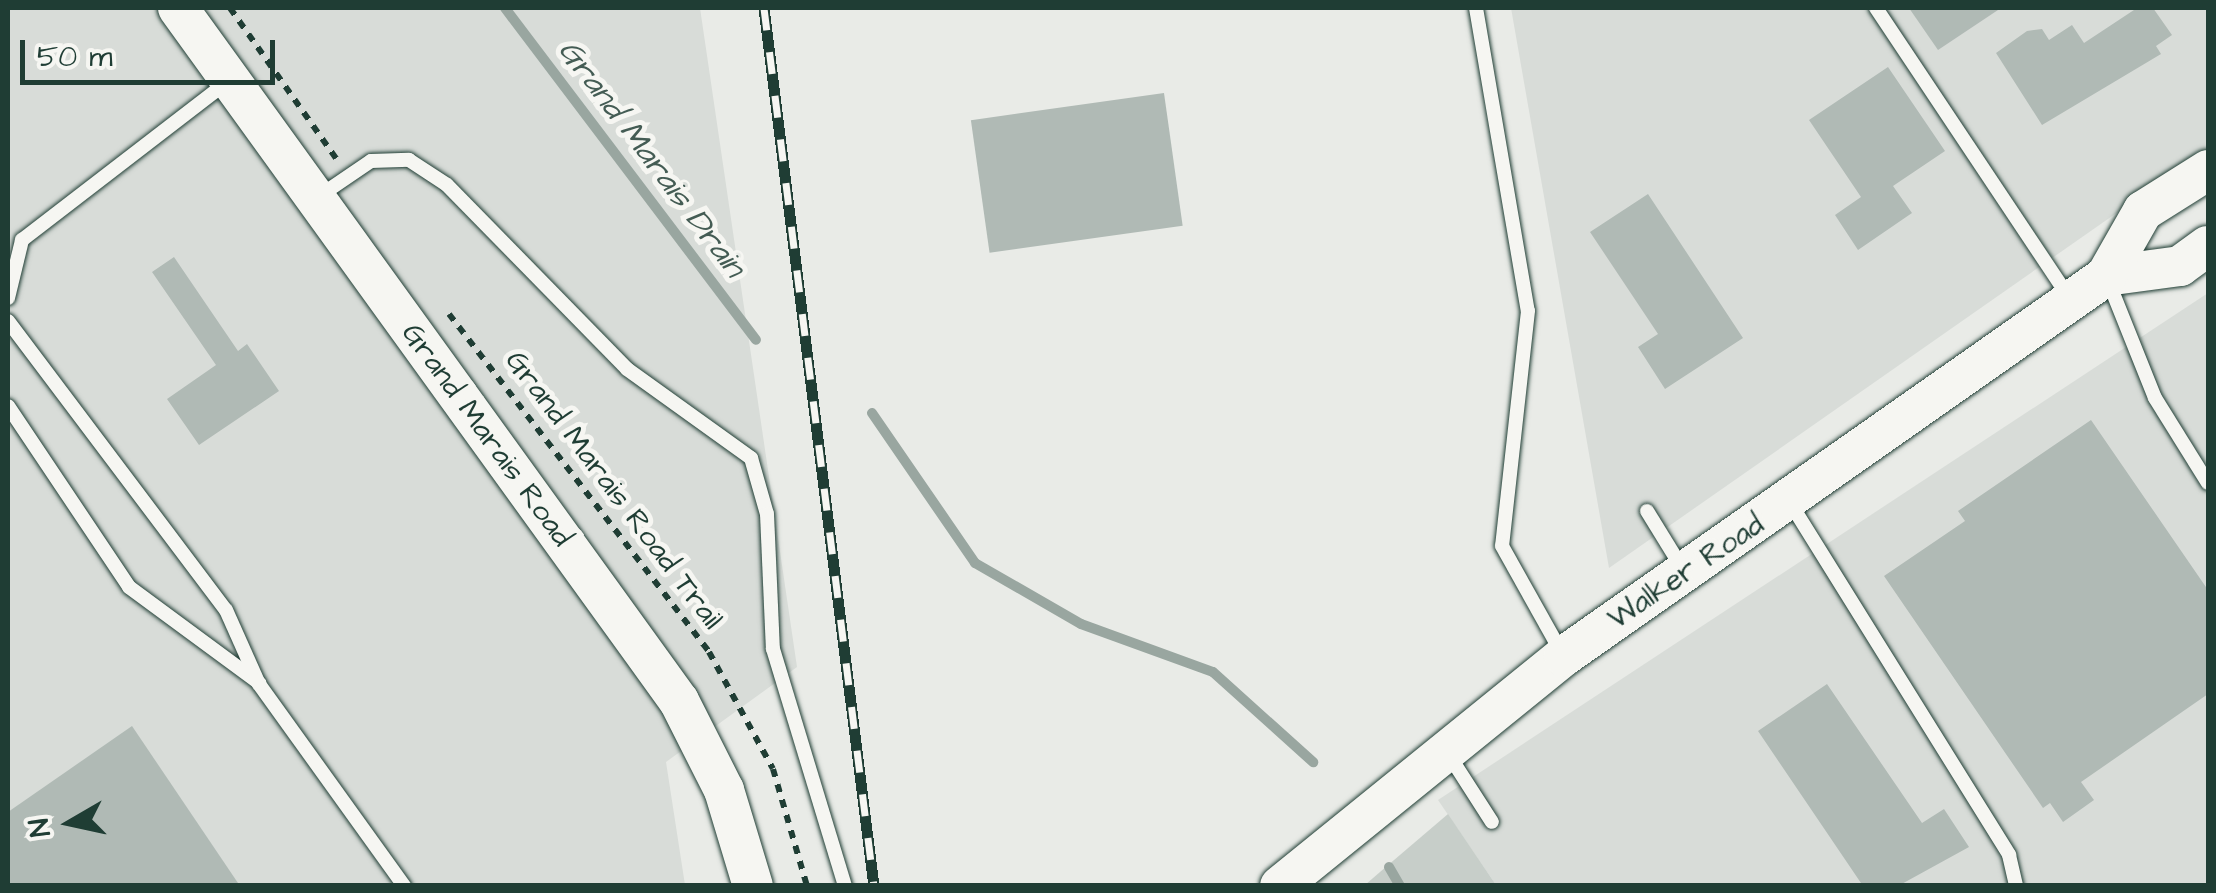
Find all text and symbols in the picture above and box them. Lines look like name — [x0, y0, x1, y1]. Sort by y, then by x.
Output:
scale bar — [25, 20, 280, 82]
water label: Grand Marais Drain — [549, 33, 753, 285]
text: 50 m — [37, 36, 113, 78]
street label: Grand Marais Road — [394, 316, 580, 554]
street label: Grand Marais Road Trail — [498, 344, 730, 636]
street label: Walker Road — [1601, 507, 1771, 637]
north arrow — [20, 773, 120, 873]
text: N — [19, 816, 61, 839]

